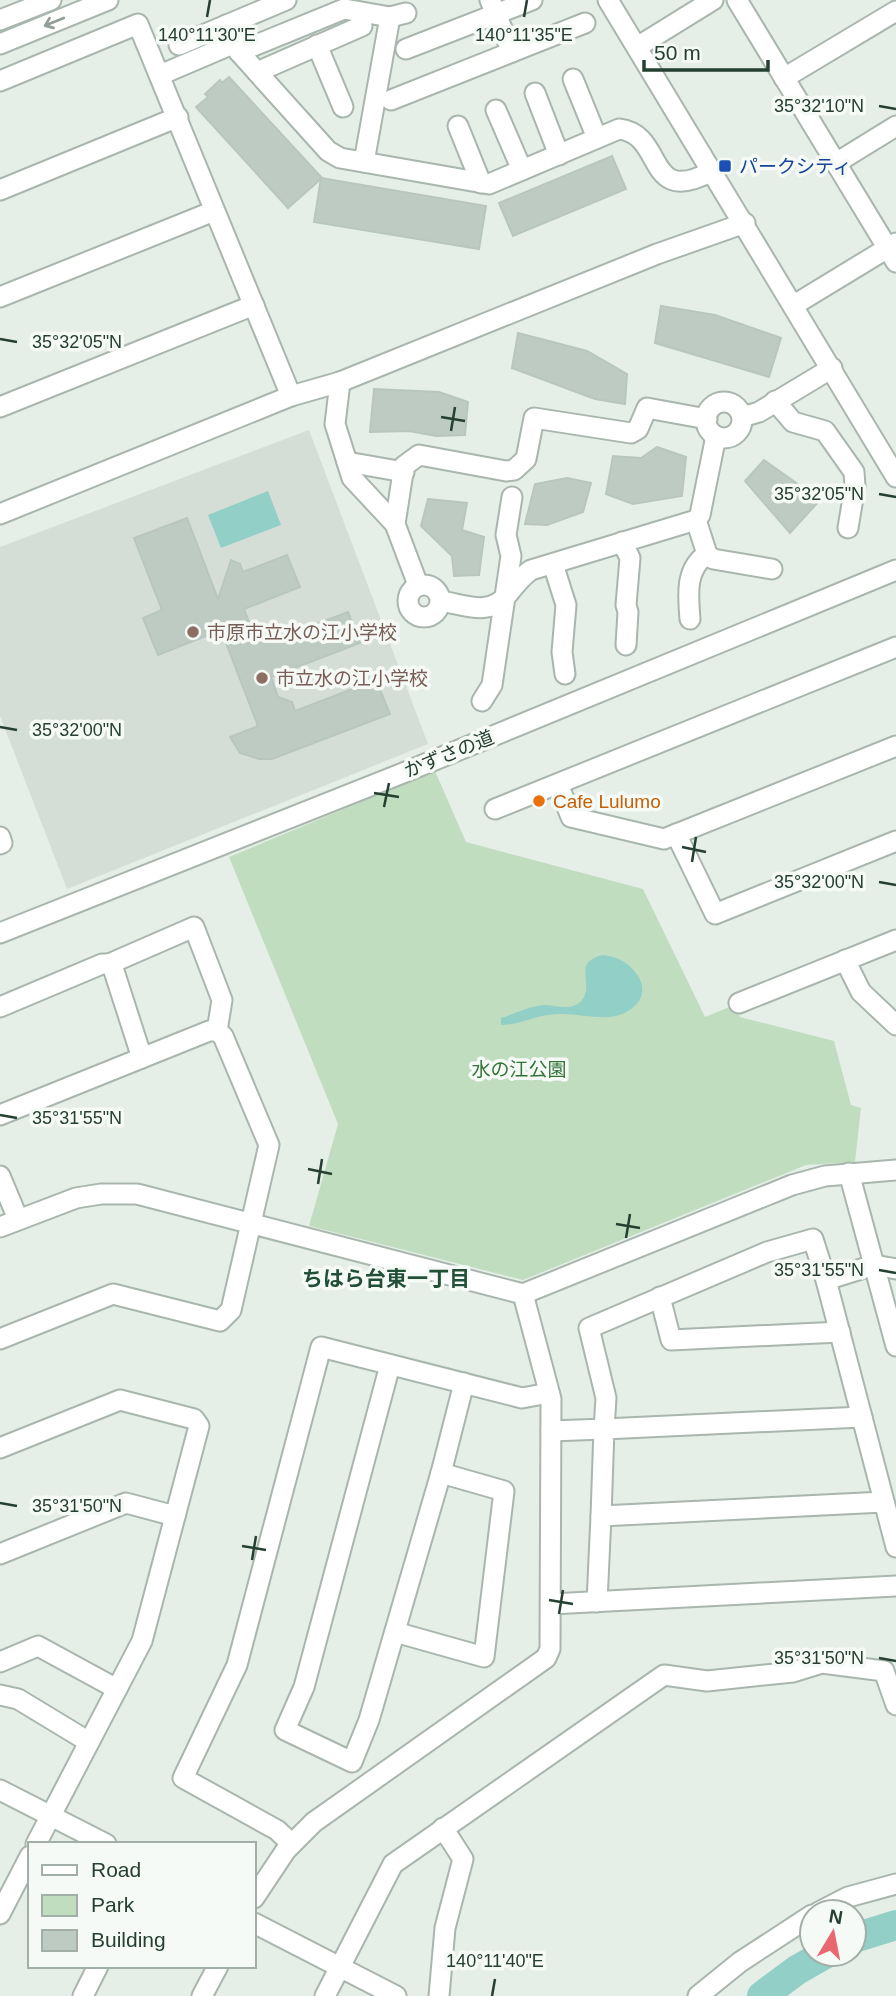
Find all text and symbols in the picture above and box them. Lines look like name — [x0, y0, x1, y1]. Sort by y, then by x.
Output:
one-way arrow — [44, 17, 65, 30]
text: 140°11'30"E — [158, 25, 256, 45]
text: 140°11'35"E — [475, 25, 573, 45]
scale bar — [644, 28, 768, 72]
text: 50 m — [654, 41, 701, 64]
text: 35°32'10"N — [774, 96, 864, 116]
place label: パークシティ — [739, 156, 852, 177]
marker: パークシティ — [717, 158, 733, 174]
text: 35°32'05"N — [32, 332, 122, 352]
text: 35°32'05"N — [774, 484, 864, 504]
place label: 市原市立水の江小学校 — [207, 622, 397, 643]
marker: 市原市立水の江小学校 — [185, 624, 201, 640]
place label: 市立水の江小学校 — [276, 668, 428, 689]
marker: 市立水の江小学校 — [254, 670, 270, 686]
text: 35°32'00"N — [32, 720, 122, 740]
street label: かずさの道 — [401, 726, 497, 782]
place label: Cafe Lulumo — [553, 791, 661, 812]
marker: Cafe Lulumo — [531, 793, 547, 809]
text: 35°32'00"N — [774, 872, 864, 892]
park label: 水の江公園 — [471, 1059, 567, 1080]
text: 35°31'55"N — [32, 1108, 122, 1128]
text: 35°31'55"N — [774, 1260, 864, 1280]
district label: ちはら台東一丁目 — [302, 1267, 470, 1290]
text: 35°31'50"N — [32, 1496, 122, 1516]
text: 35°31'50"N — [774, 1648, 864, 1668]
legend — [28, 1842, 256, 1968]
text: Road — [91, 1858, 141, 1881]
text: Park — [91, 1893, 135, 1916]
north arrow — [798, 1898, 868, 1968]
text: N — [827, 1905, 844, 1928]
text: Building — [91, 1928, 166, 1951]
text: 140°11'40"E — [446, 1951, 544, 1971]

